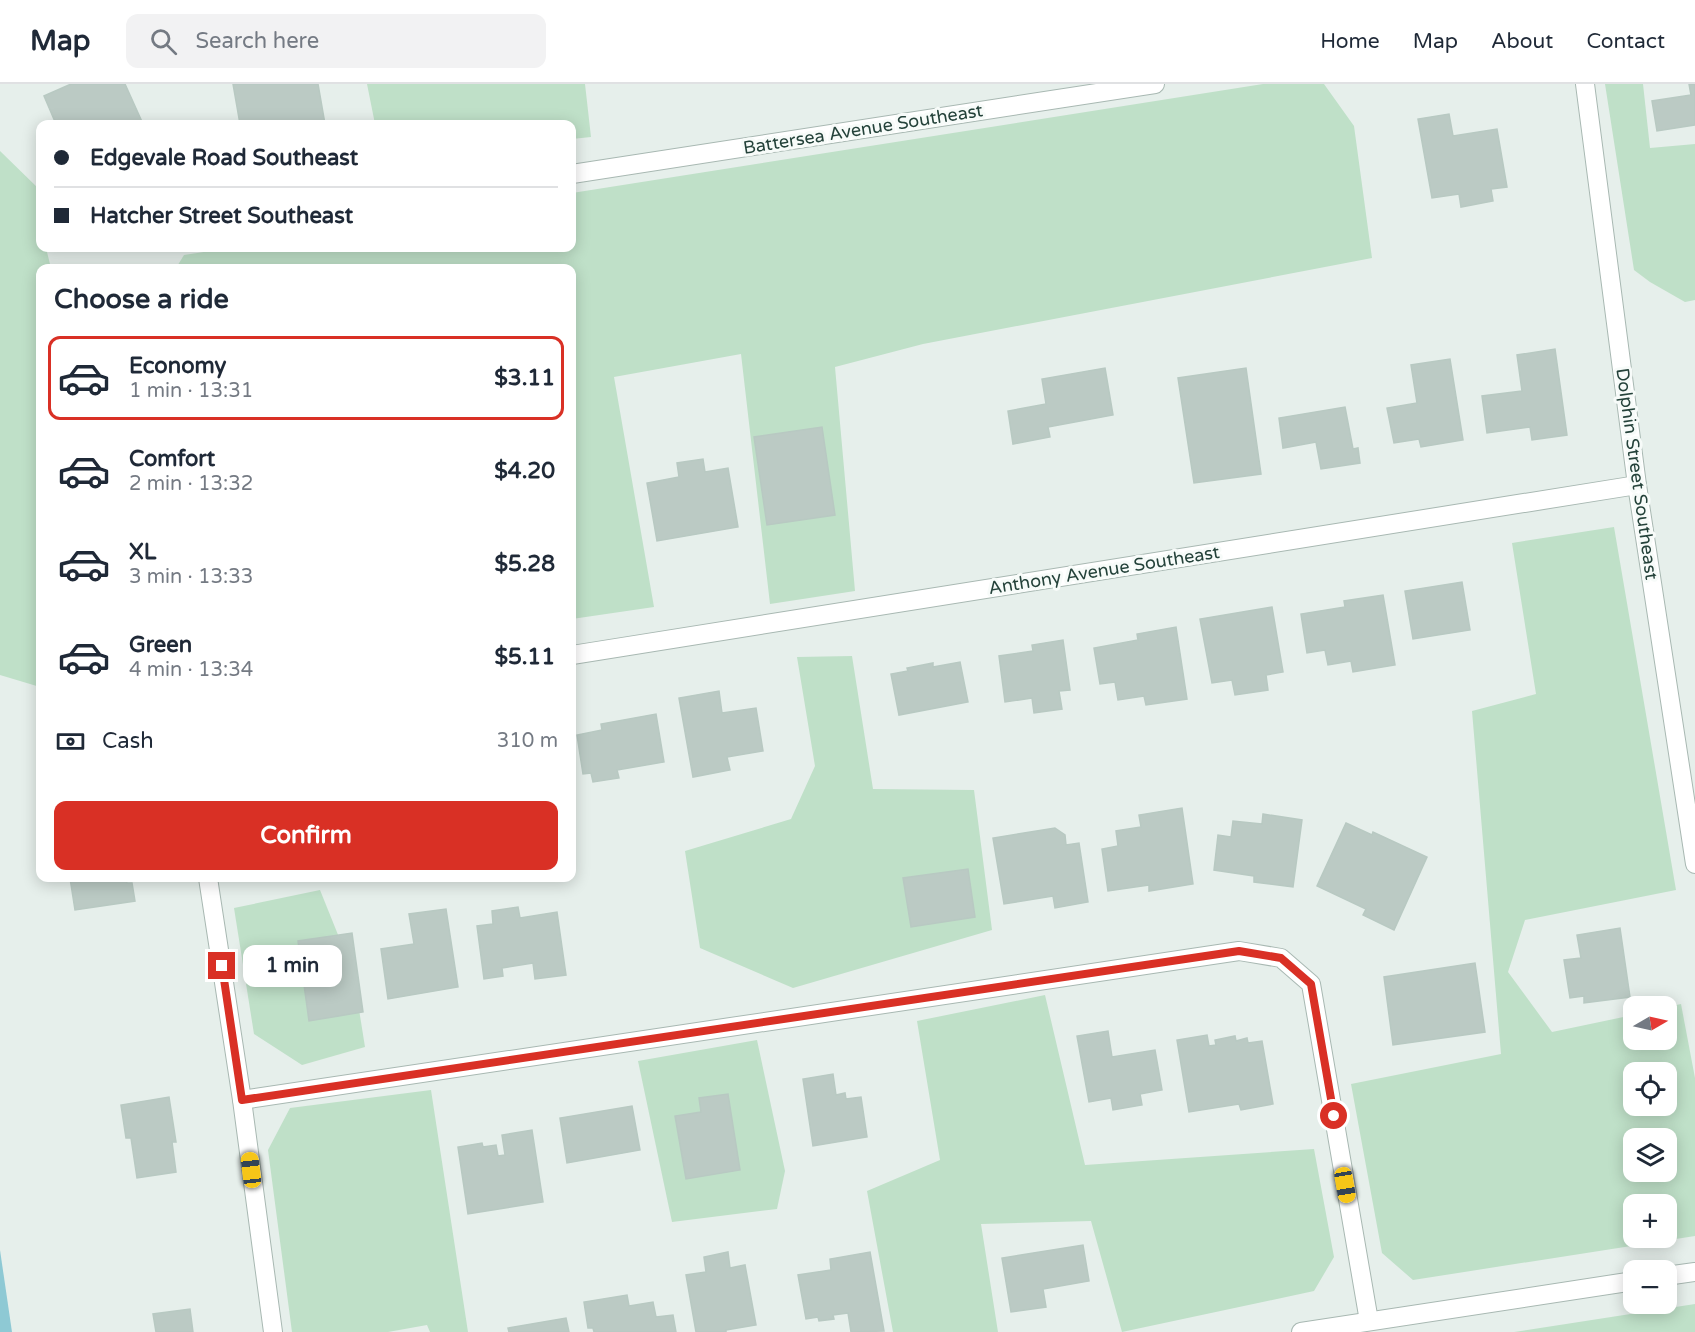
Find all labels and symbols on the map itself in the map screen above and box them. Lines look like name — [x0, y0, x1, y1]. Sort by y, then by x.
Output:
street label: Battersea Avenue Southeast — [742, 99, 985, 159]
street label: Dolphin Street Southeast — [1611, 367, 1663, 581]
street label: Anthony Avenue Southeast — [987, 541, 1221, 599]
callout: 1 min — [243, 945, 342, 987]
route end — [208, 952, 235, 979]
north arrow — [1623, 996, 1677, 1050]
route start — [1320, 1102, 1347, 1129]
car — [240, 1151, 262, 1189]
car — [1333, 1166, 1357, 1204]

